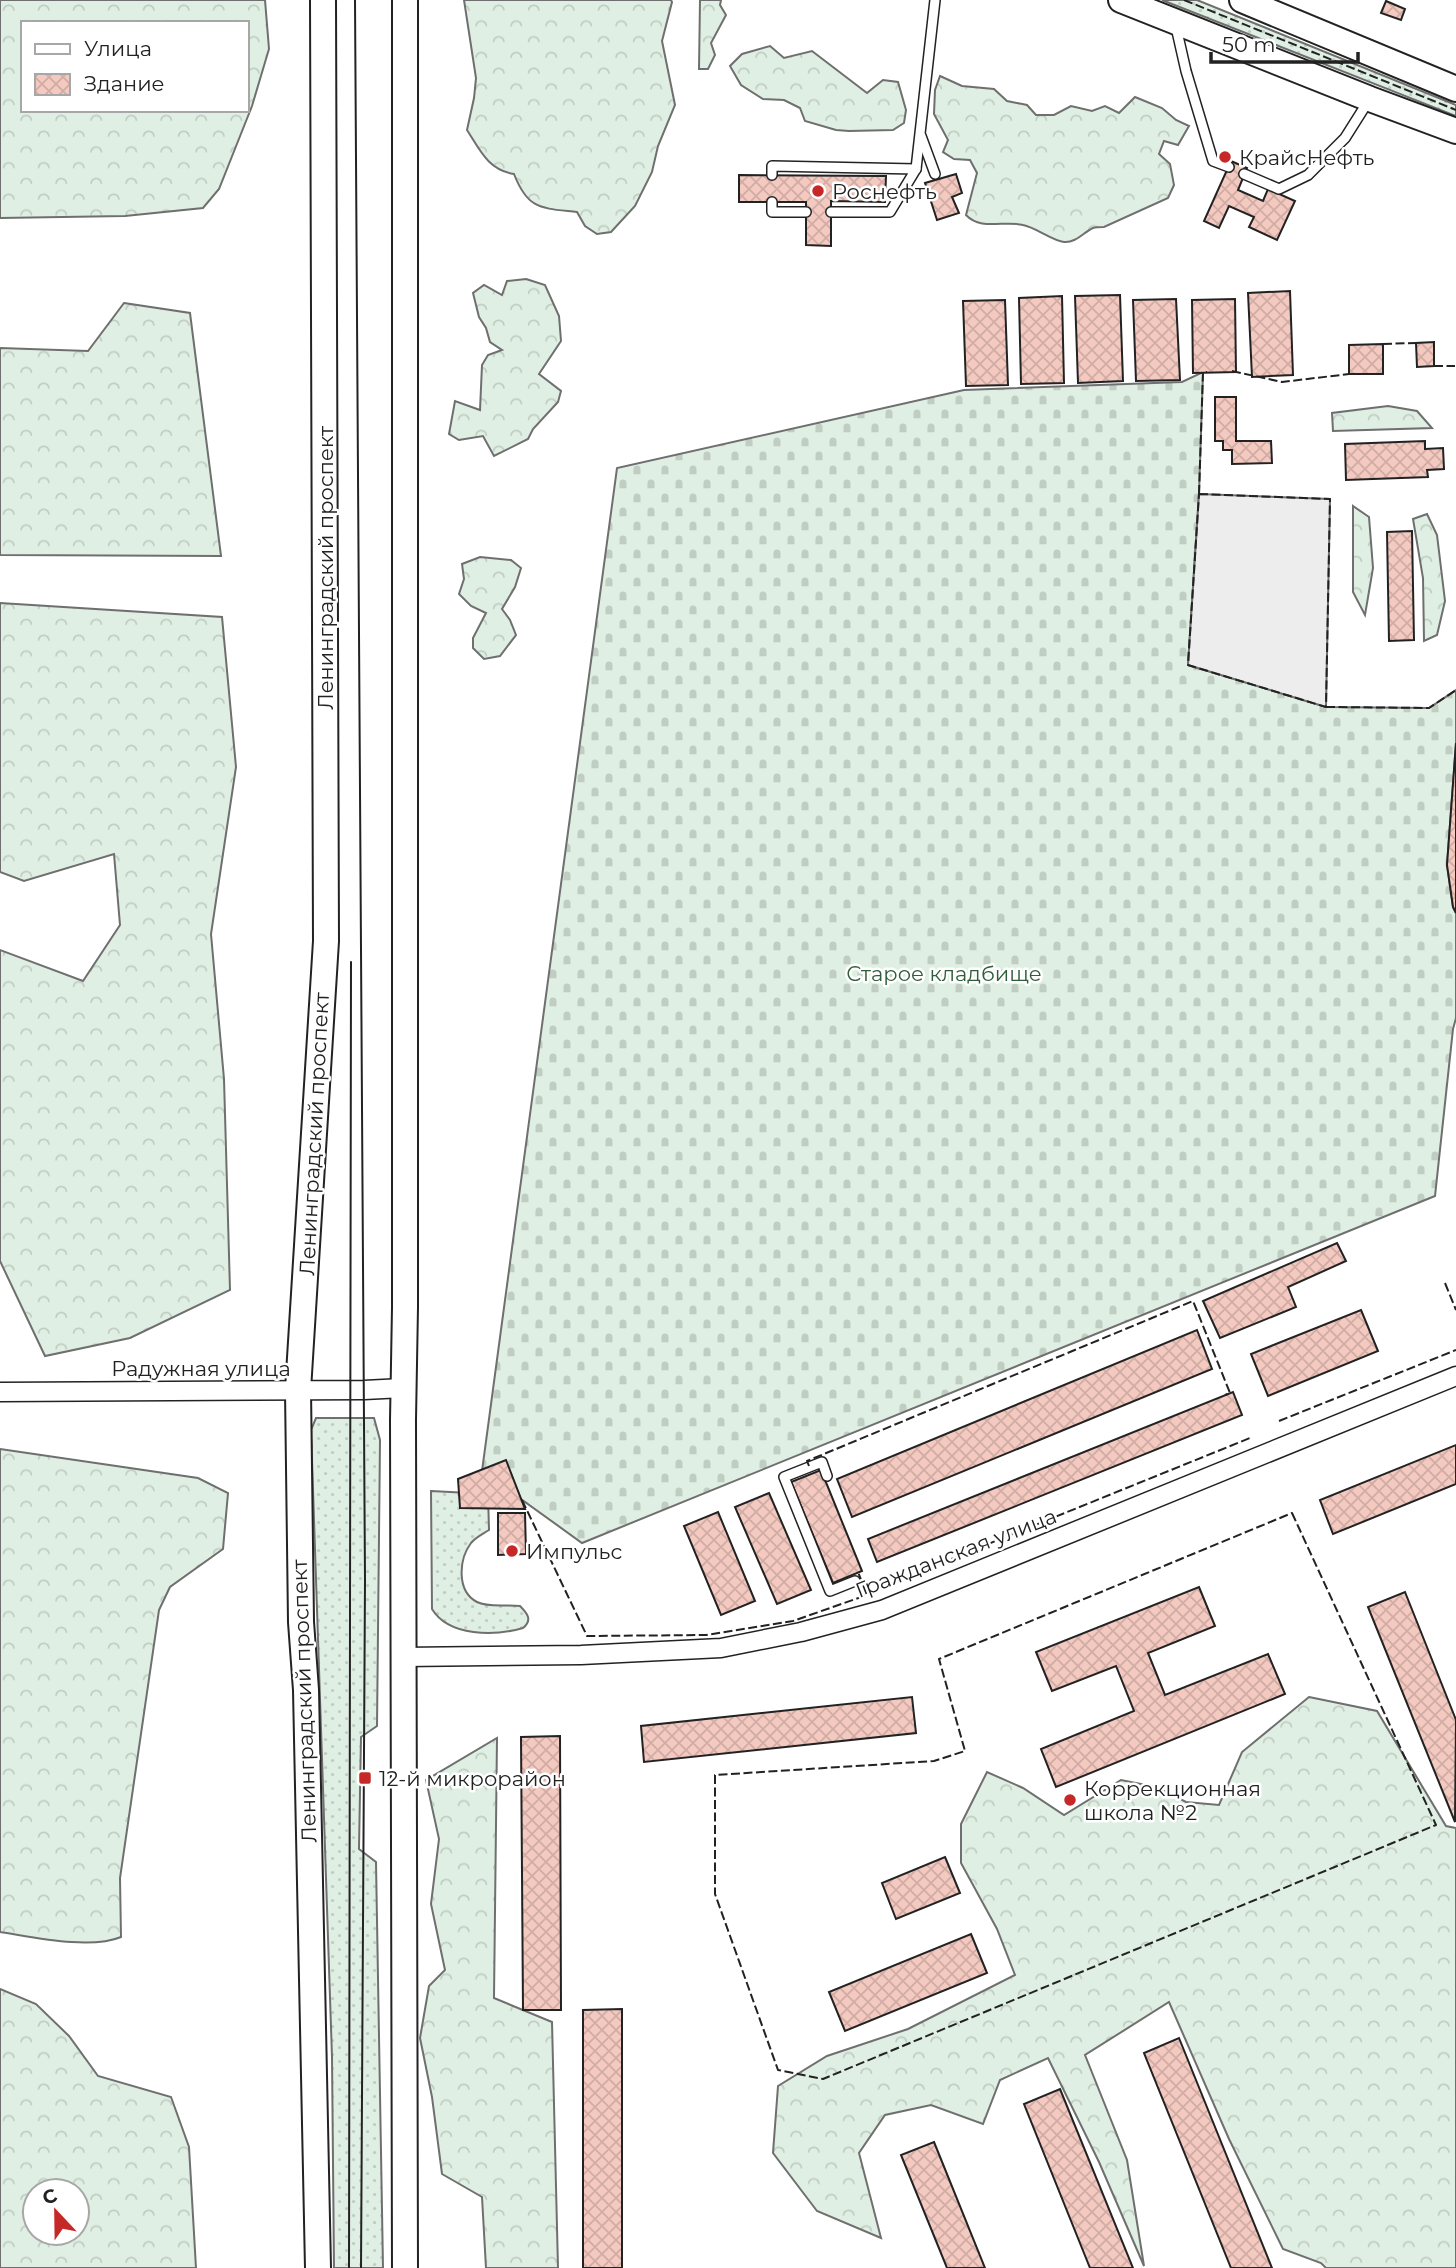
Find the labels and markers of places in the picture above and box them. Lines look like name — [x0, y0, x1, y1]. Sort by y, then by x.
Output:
place label: КрайсНефть — [1239, 145, 1375, 170]
marker: КрайсНефть — [1217, 149, 1233, 165]
place label: Роснефть — [832, 179, 937, 204]
marker: Роснефть — [810, 183, 826, 199]
place label: Импульс — [526, 1539, 622, 1564]
marker: Импульс — [504, 1543, 520, 1559]
place label: 12-й микрорайон — [379, 1766, 566, 1791]
marker: 12-й микрорайон — [357, 1770, 373, 1786]
place label: Коррекционная школа №2 — [1084, 1776, 1261, 1825]
marker: Коррекционная школа №2 — [1062, 1792, 1078, 1808]

